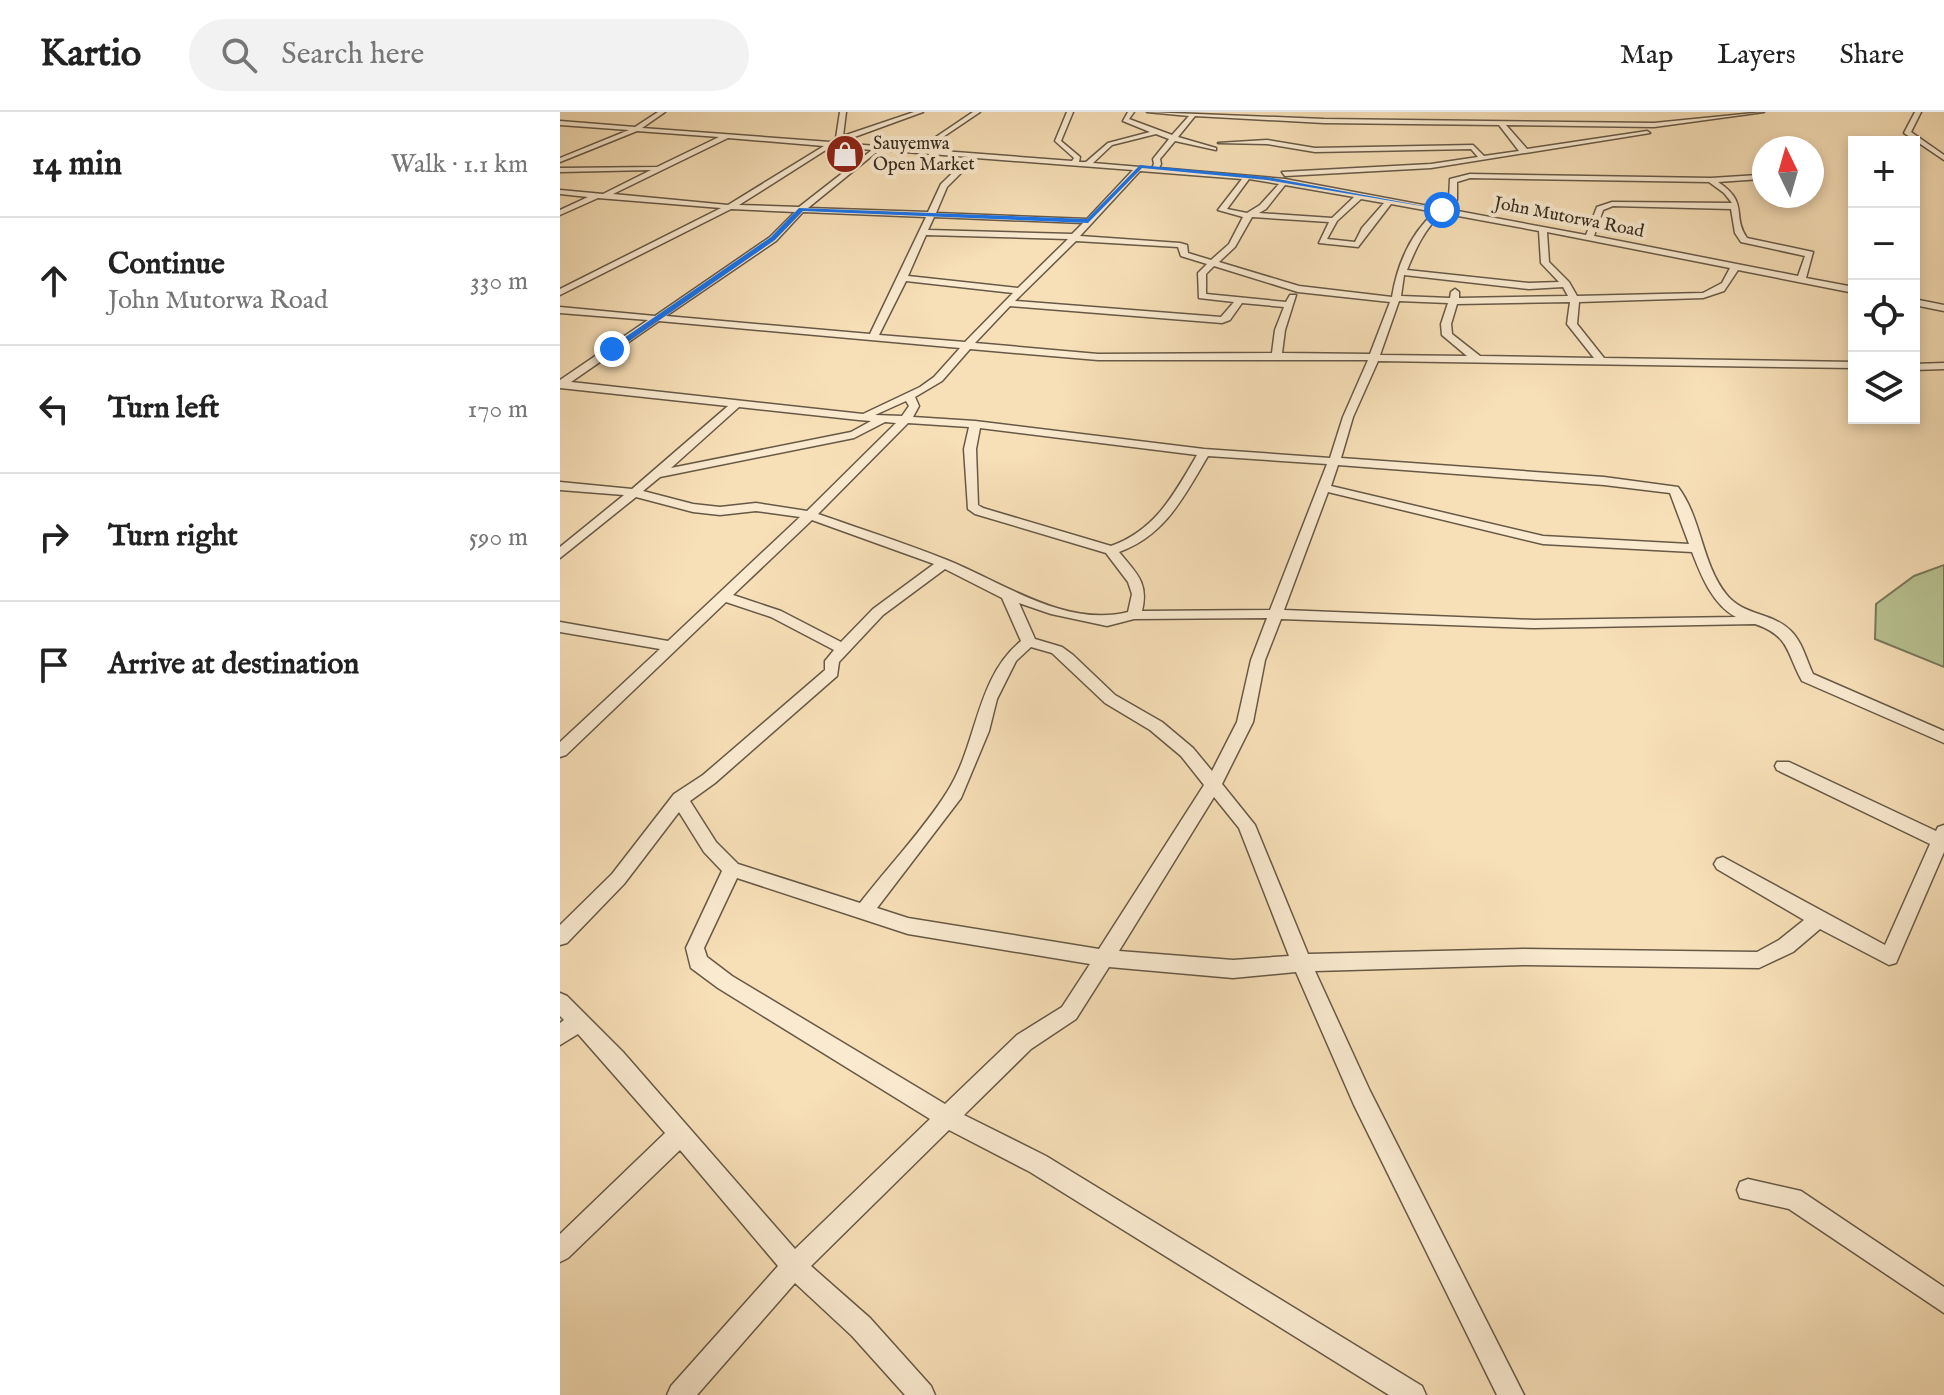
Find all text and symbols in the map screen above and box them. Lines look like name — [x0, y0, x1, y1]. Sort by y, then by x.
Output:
search box — [189, 19, 749, 91]
text: Kartio — [40, 31, 141, 79]
icon: search — [217, 33, 261, 77]
text: Search here — [281, 36, 424, 74]
text: Map — [1620, 38, 1673, 73]
text: Layers — [1717, 38, 1796, 73]
text: Share — [1840, 38, 1904, 73]
shop icon: Sauyemwa Open Market — [824, 133, 866, 175]
place label: Sauyemwa Open Market — [873, 133, 975, 177]
north arrow — [1752, 136, 1824, 208]
map controls — [1848, 136, 1920, 424]
button: + — [1848, 136, 1920, 208]
text: 14 min — [32, 143, 122, 186]
text: Walk · 1.1 km — [391, 148, 528, 181]
route start — [1424, 192, 1460, 228]
street label: John Mutorwa Road — [1490, 192, 1646, 244]
button: − — [1848, 208, 1920, 280]
text: Continue — [108, 246, 225, 284]
icon: ahead — [32, 259, 76, 303]
text: 330 m — [470, 265, 528, 298]
button: locate — [1848, 280, 1920, 352]
text: John Mutorwa Road — [108, 284, 328, 317]
route end — [594, 331, 630, 367]
button: layers — [1848, 352, 1920, 424]
icon: left — [32, 387, 76, 431]
text: Turn left — [108, 390, 219, 428]
text: 170 m — [468, 393, 528, 426]
icon: right — [32, 515, 76, 559]
text: Turn right — [108, 518, 238, 556]
text: 590 m — [469, 521, 528, 554]
icon: arrive — [32, 643, 76, 687]
text: Arrive at destination — [108, 646, 359, 684]

